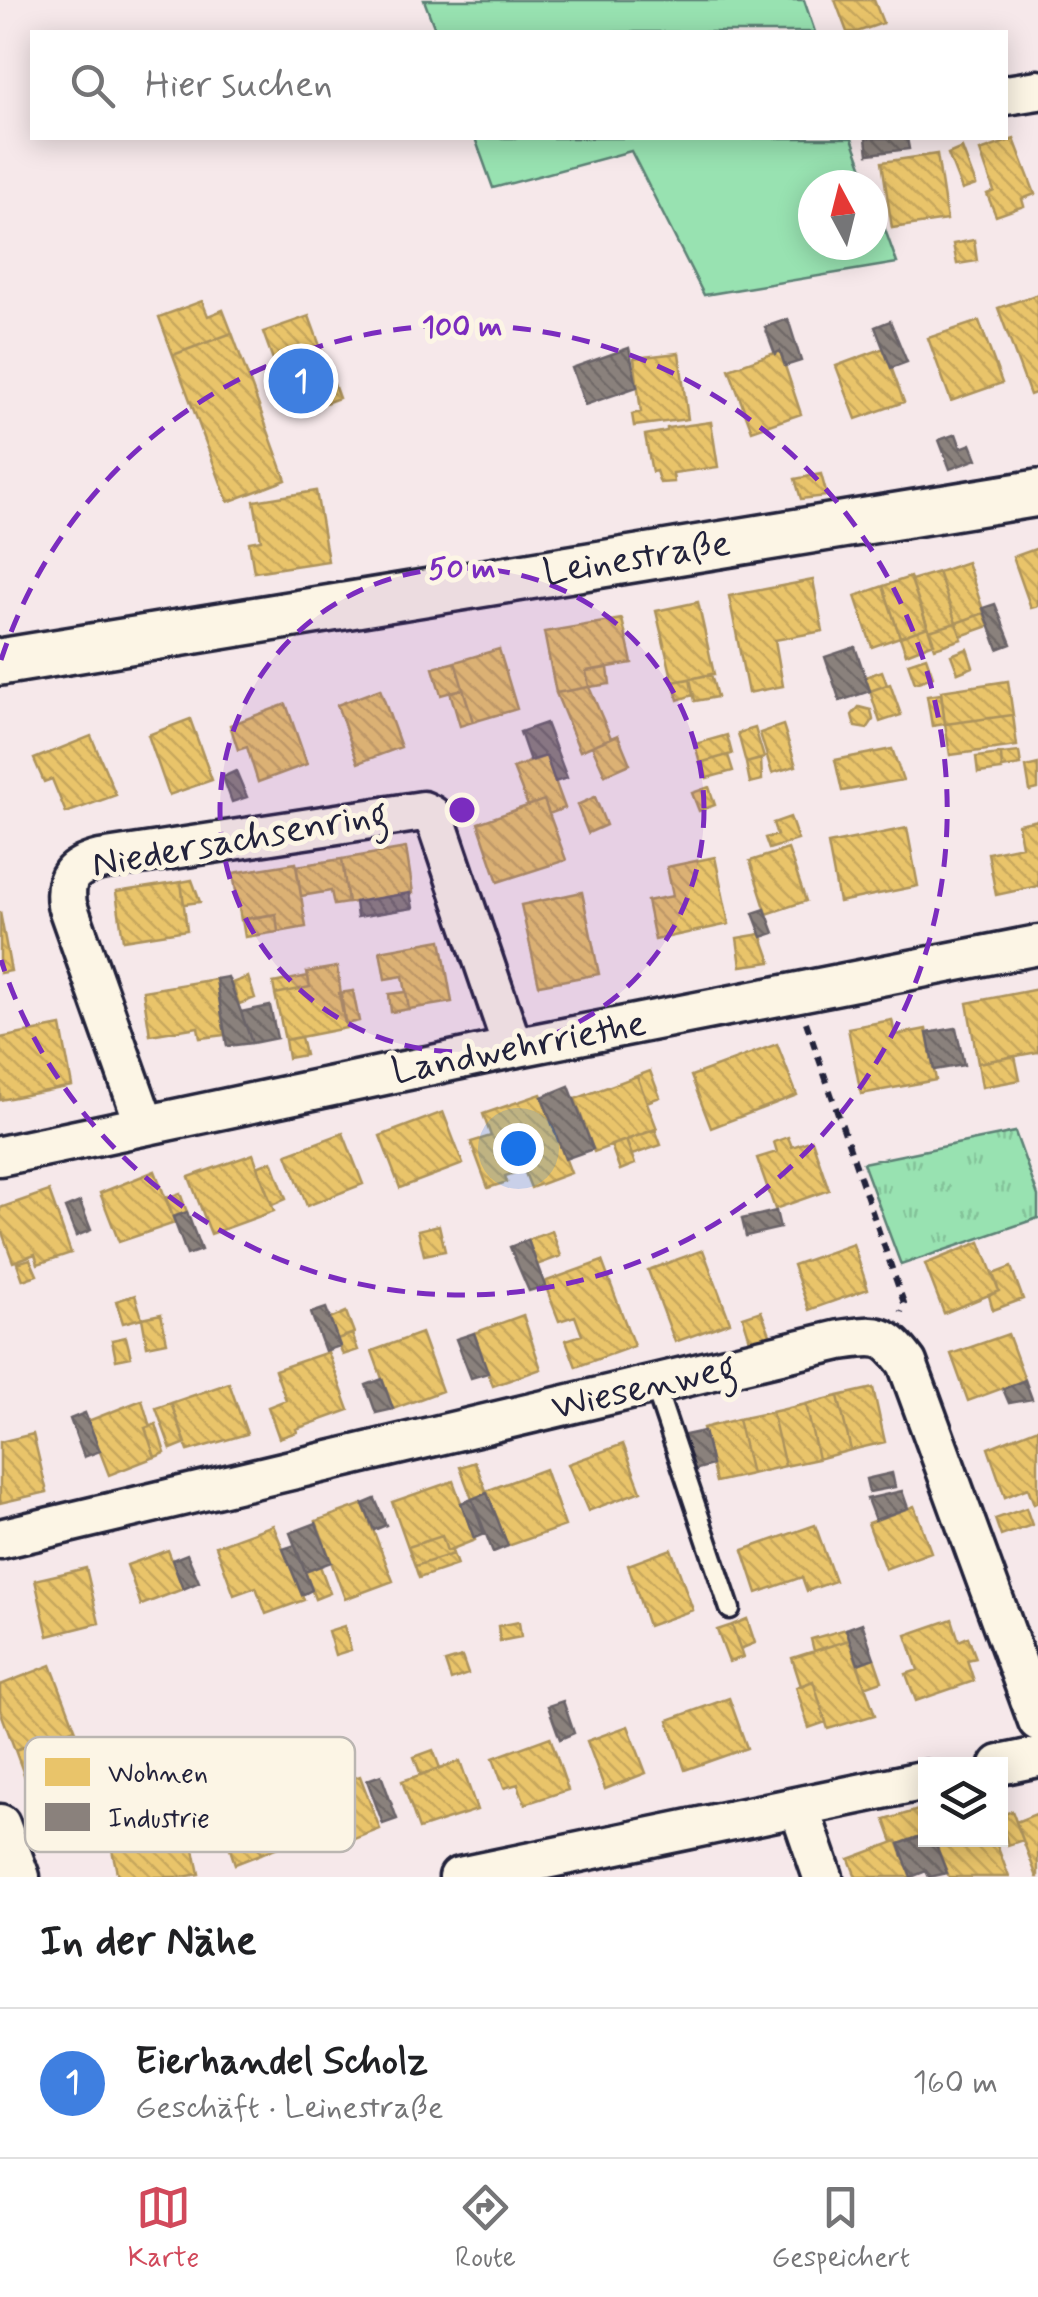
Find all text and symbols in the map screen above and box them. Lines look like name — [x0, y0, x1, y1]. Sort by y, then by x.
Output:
search box — [30, 30, 1008, 140]
icon: search — [65, 58, 120, 113]
text: Hier suchen — [145, 61, 333, 110]
north arrow — [798, 170, 888, 260]
text: 100 m — [422, 308, 502, 347]
pin: 1 — [268, 344, 334, 418]
street label: Leinestraße — [539, 519, 734, 598]
text: 50 m — [428, 550, 496, 589]
street label: Niedersachsenring — [88, 790, 393, 894]
centre of rings — [444, 792, 480, 828]
street label: Landwehrriethe — [388, 999, 650, 1097]
your location — [493, 1123, 544, 1174]
street label: Wiesenweg — [547, 1343, 742, 1437]
legend — [25, 1737, 355, 1852]
text: Wohnen — [108, 1756, 208, 1793]
map controls — [918, 1757, 1008, 1847]
button: layers — [918, 1757, 1008, 1847]
text: Industrie — [108, 1801, 210, 1838]
text: In der Nähe — [40, 1915, 257, 1970]
text: Eierhandel Scholz — [135, 2038, 428, 2087]
text: 1 — [65, 2062, 80, 2104]
text: 160 m — [913, 2062, 998, 2104]
text: Geschäft · Leinestraße — [135, 2087, 443, 2129]
tab: Karte — [128, 2180, 199, 2277]
tab: Route — [455, 2180, 516, 2277]
tab: Gespeichert — [772, 2180, 910, 2277]

